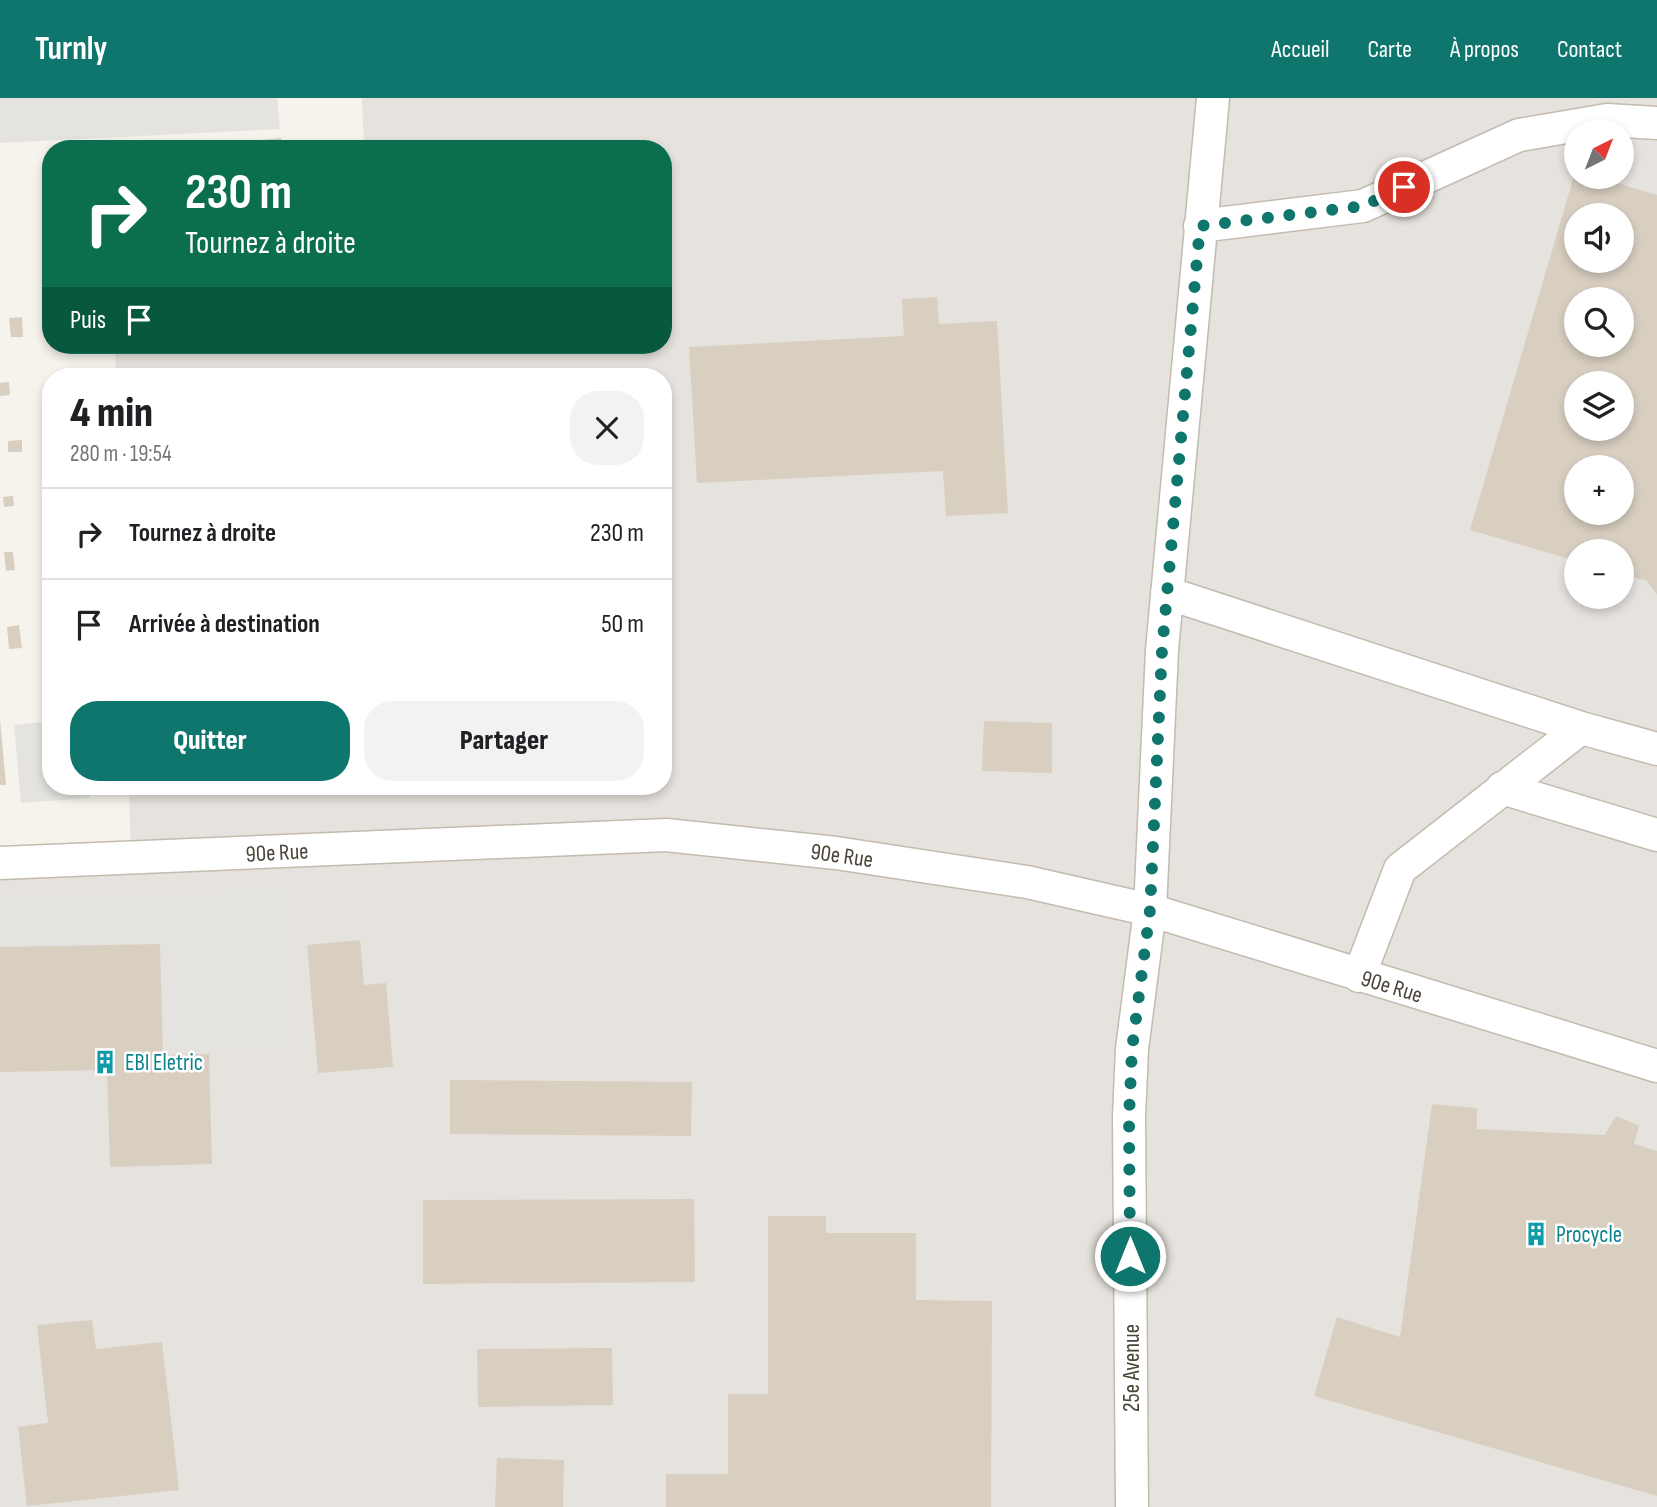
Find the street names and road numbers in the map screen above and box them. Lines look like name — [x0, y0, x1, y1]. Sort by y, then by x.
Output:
street label: 90e Rue — [245, 837, 309, 869]
street label: 90e Rue — [809, 838, 875, 874]
street label: 90e Rue — [1358, 964, 1426, 1010]
street label: 25e Avenue — [1118, 1324, 1146, 1412]

